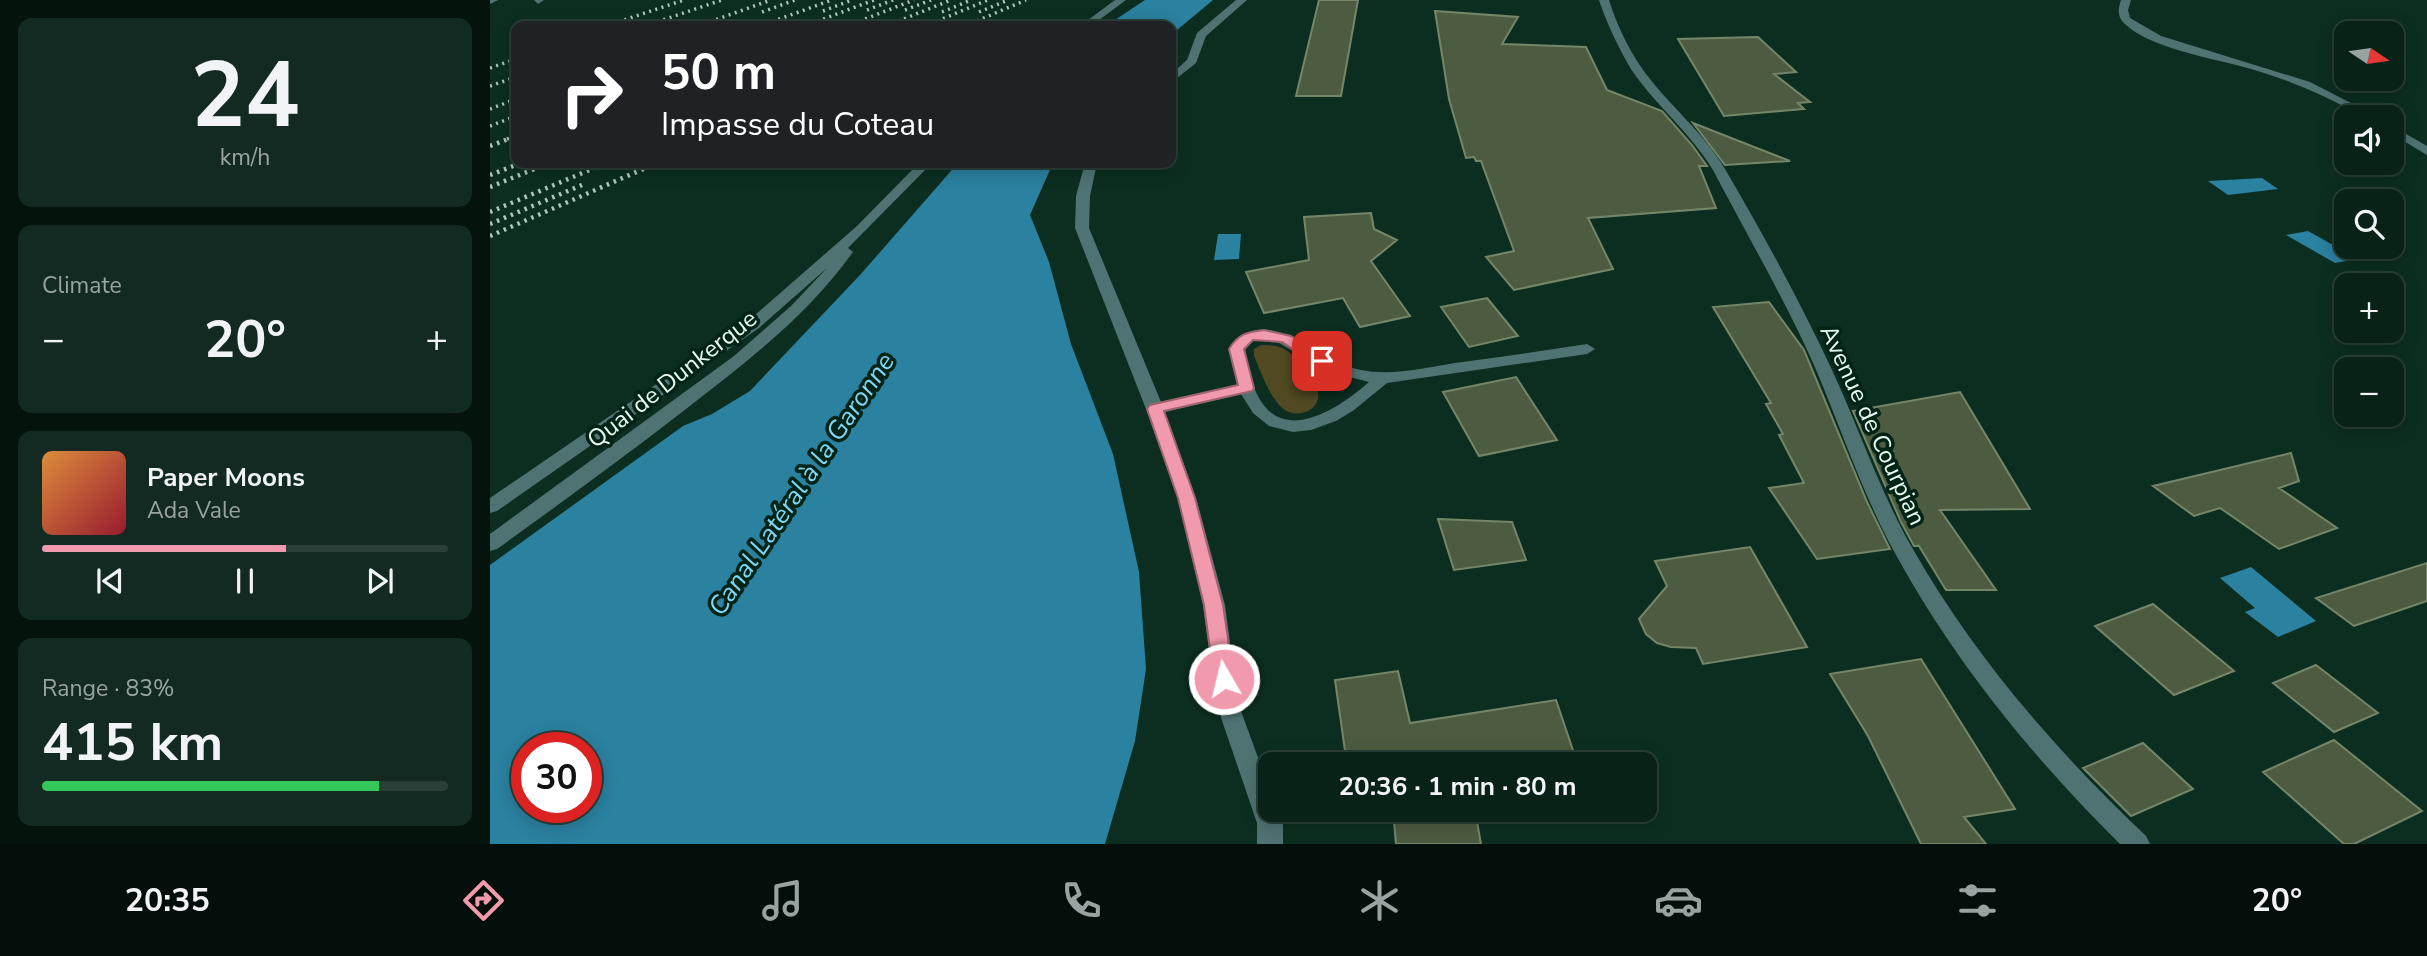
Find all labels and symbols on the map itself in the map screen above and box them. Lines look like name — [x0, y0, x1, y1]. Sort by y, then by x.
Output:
north arrow — [2334, 21, 2404, 91]
street label: Quai de Dunkerque — [580, 303, 764, 455]
street label: Avenue de Courpian — [1813, 320, 1933, 530]
pin — [1292, 331, 1352, 391]
water label: Canal Latéral à la Garonne — [700, 346, 903, 623]
position arrow — [1187, 642, 1261, 716]
speed limit sign: 30 — [511, 732, 602, 823]

